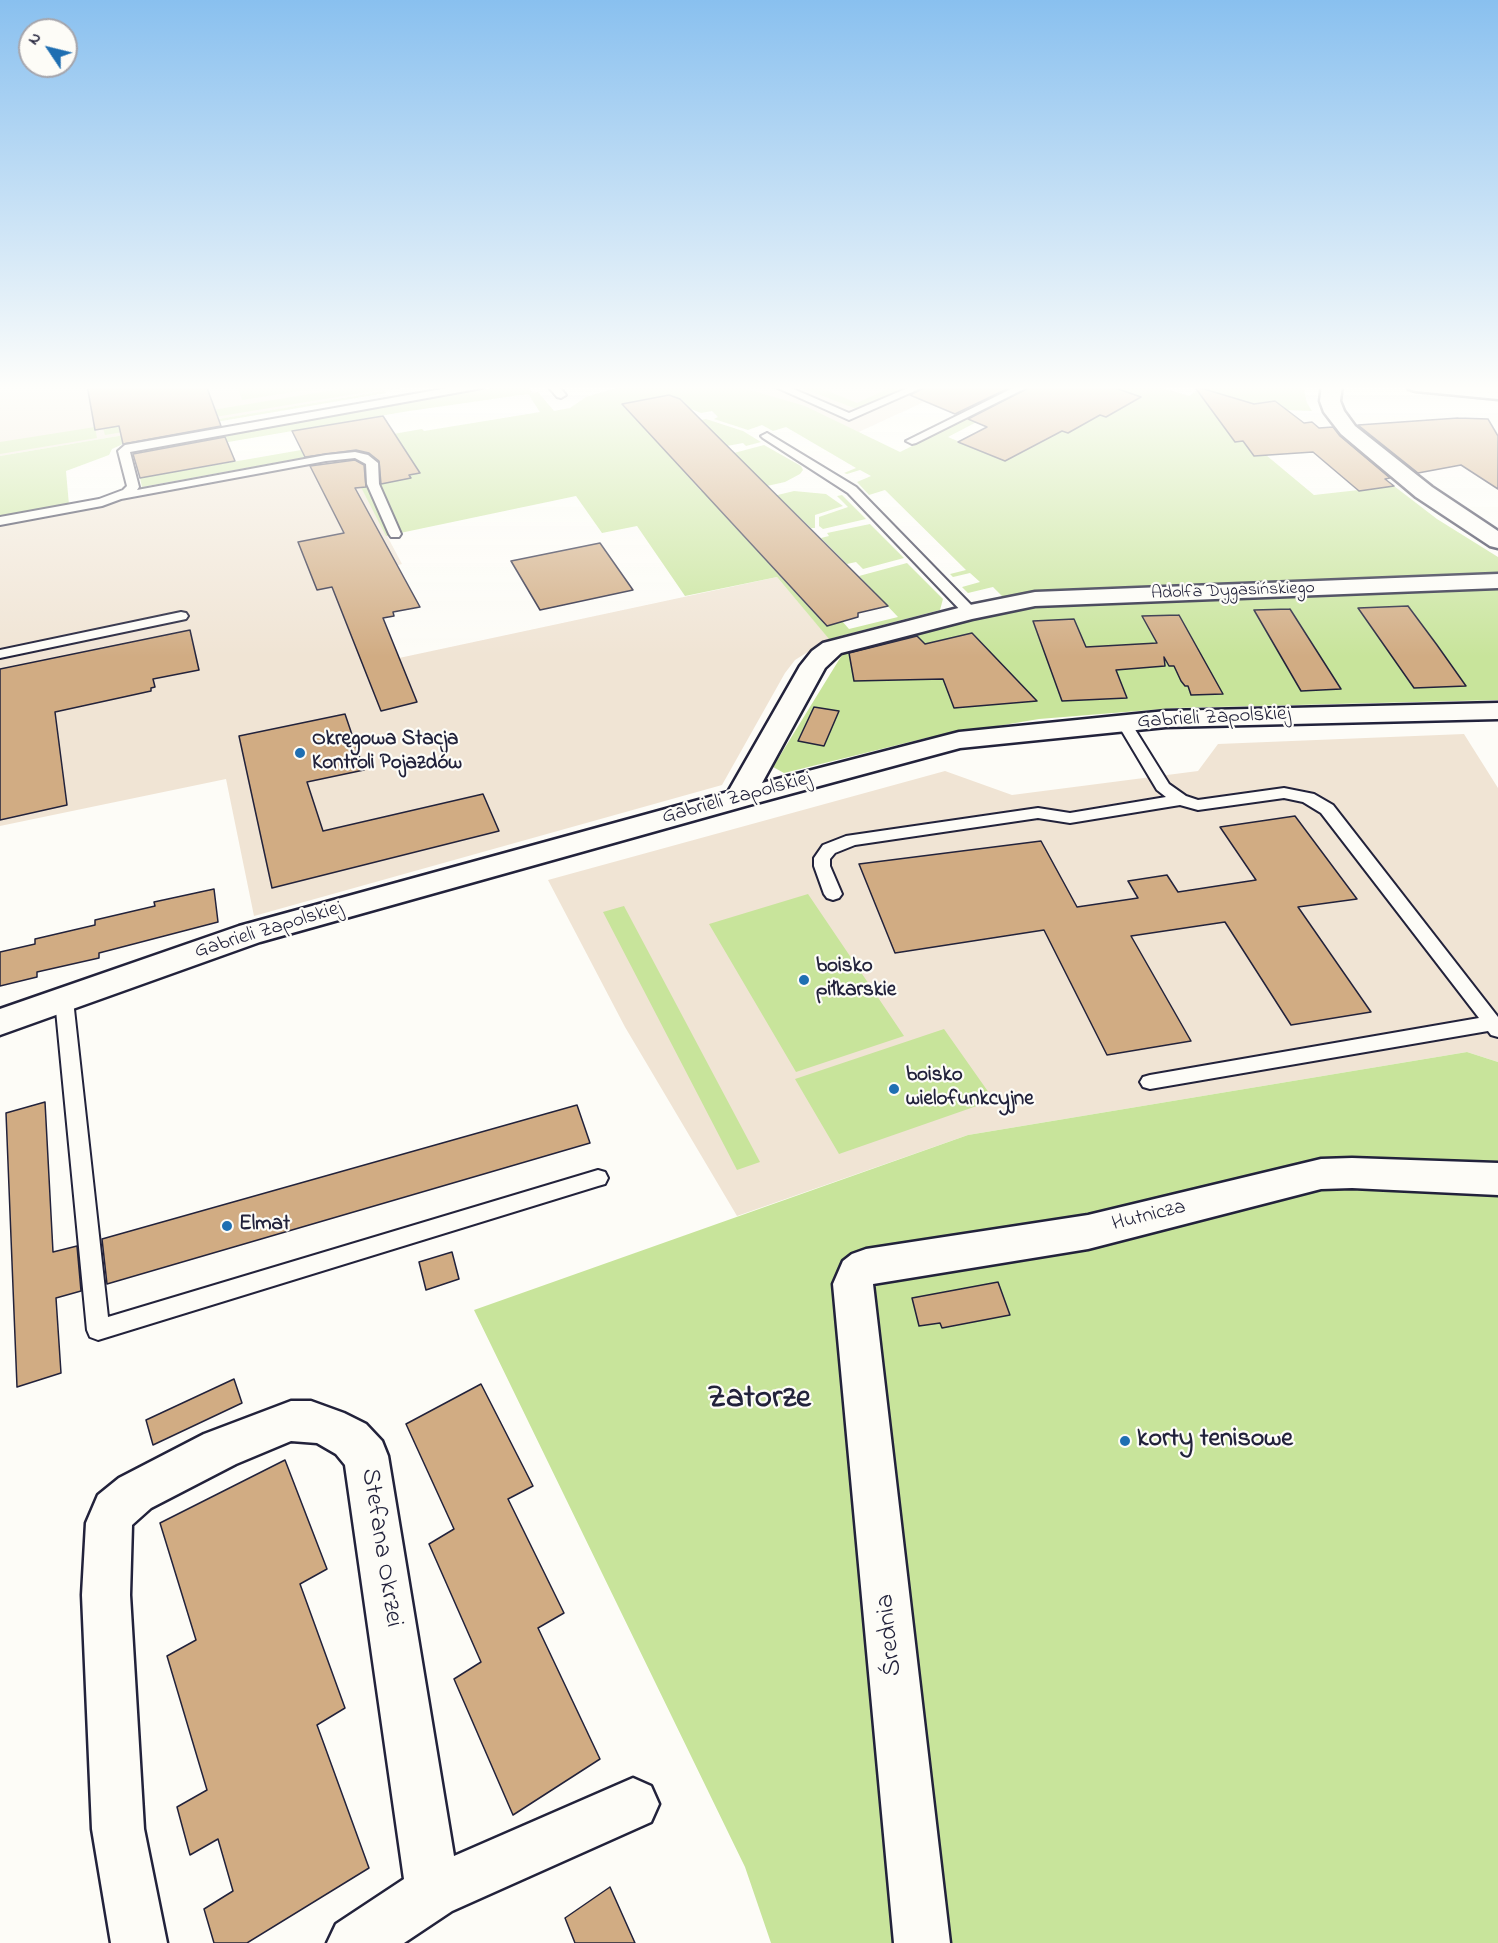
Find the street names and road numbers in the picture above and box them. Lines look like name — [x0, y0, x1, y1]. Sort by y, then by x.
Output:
street label: Adolfa Dygasińskiego — [1151, 578, 1315, 606]
street label: Gabrieli Zapolskiej — [1137, 702, 1291, 736]
street label: Gabrieli Zapolskiej — [660, 767, 814, 831]
street label: Gabrieli Zapolskiej — [192, 896, 346, 966]
street label: Hutnicza — [1110, 1196, 1188, 1238]
street label: Stefana Okrzei — [352, 1466, 408, 1630]
street label: Średnia — [871, 1592, 911, 1678]

